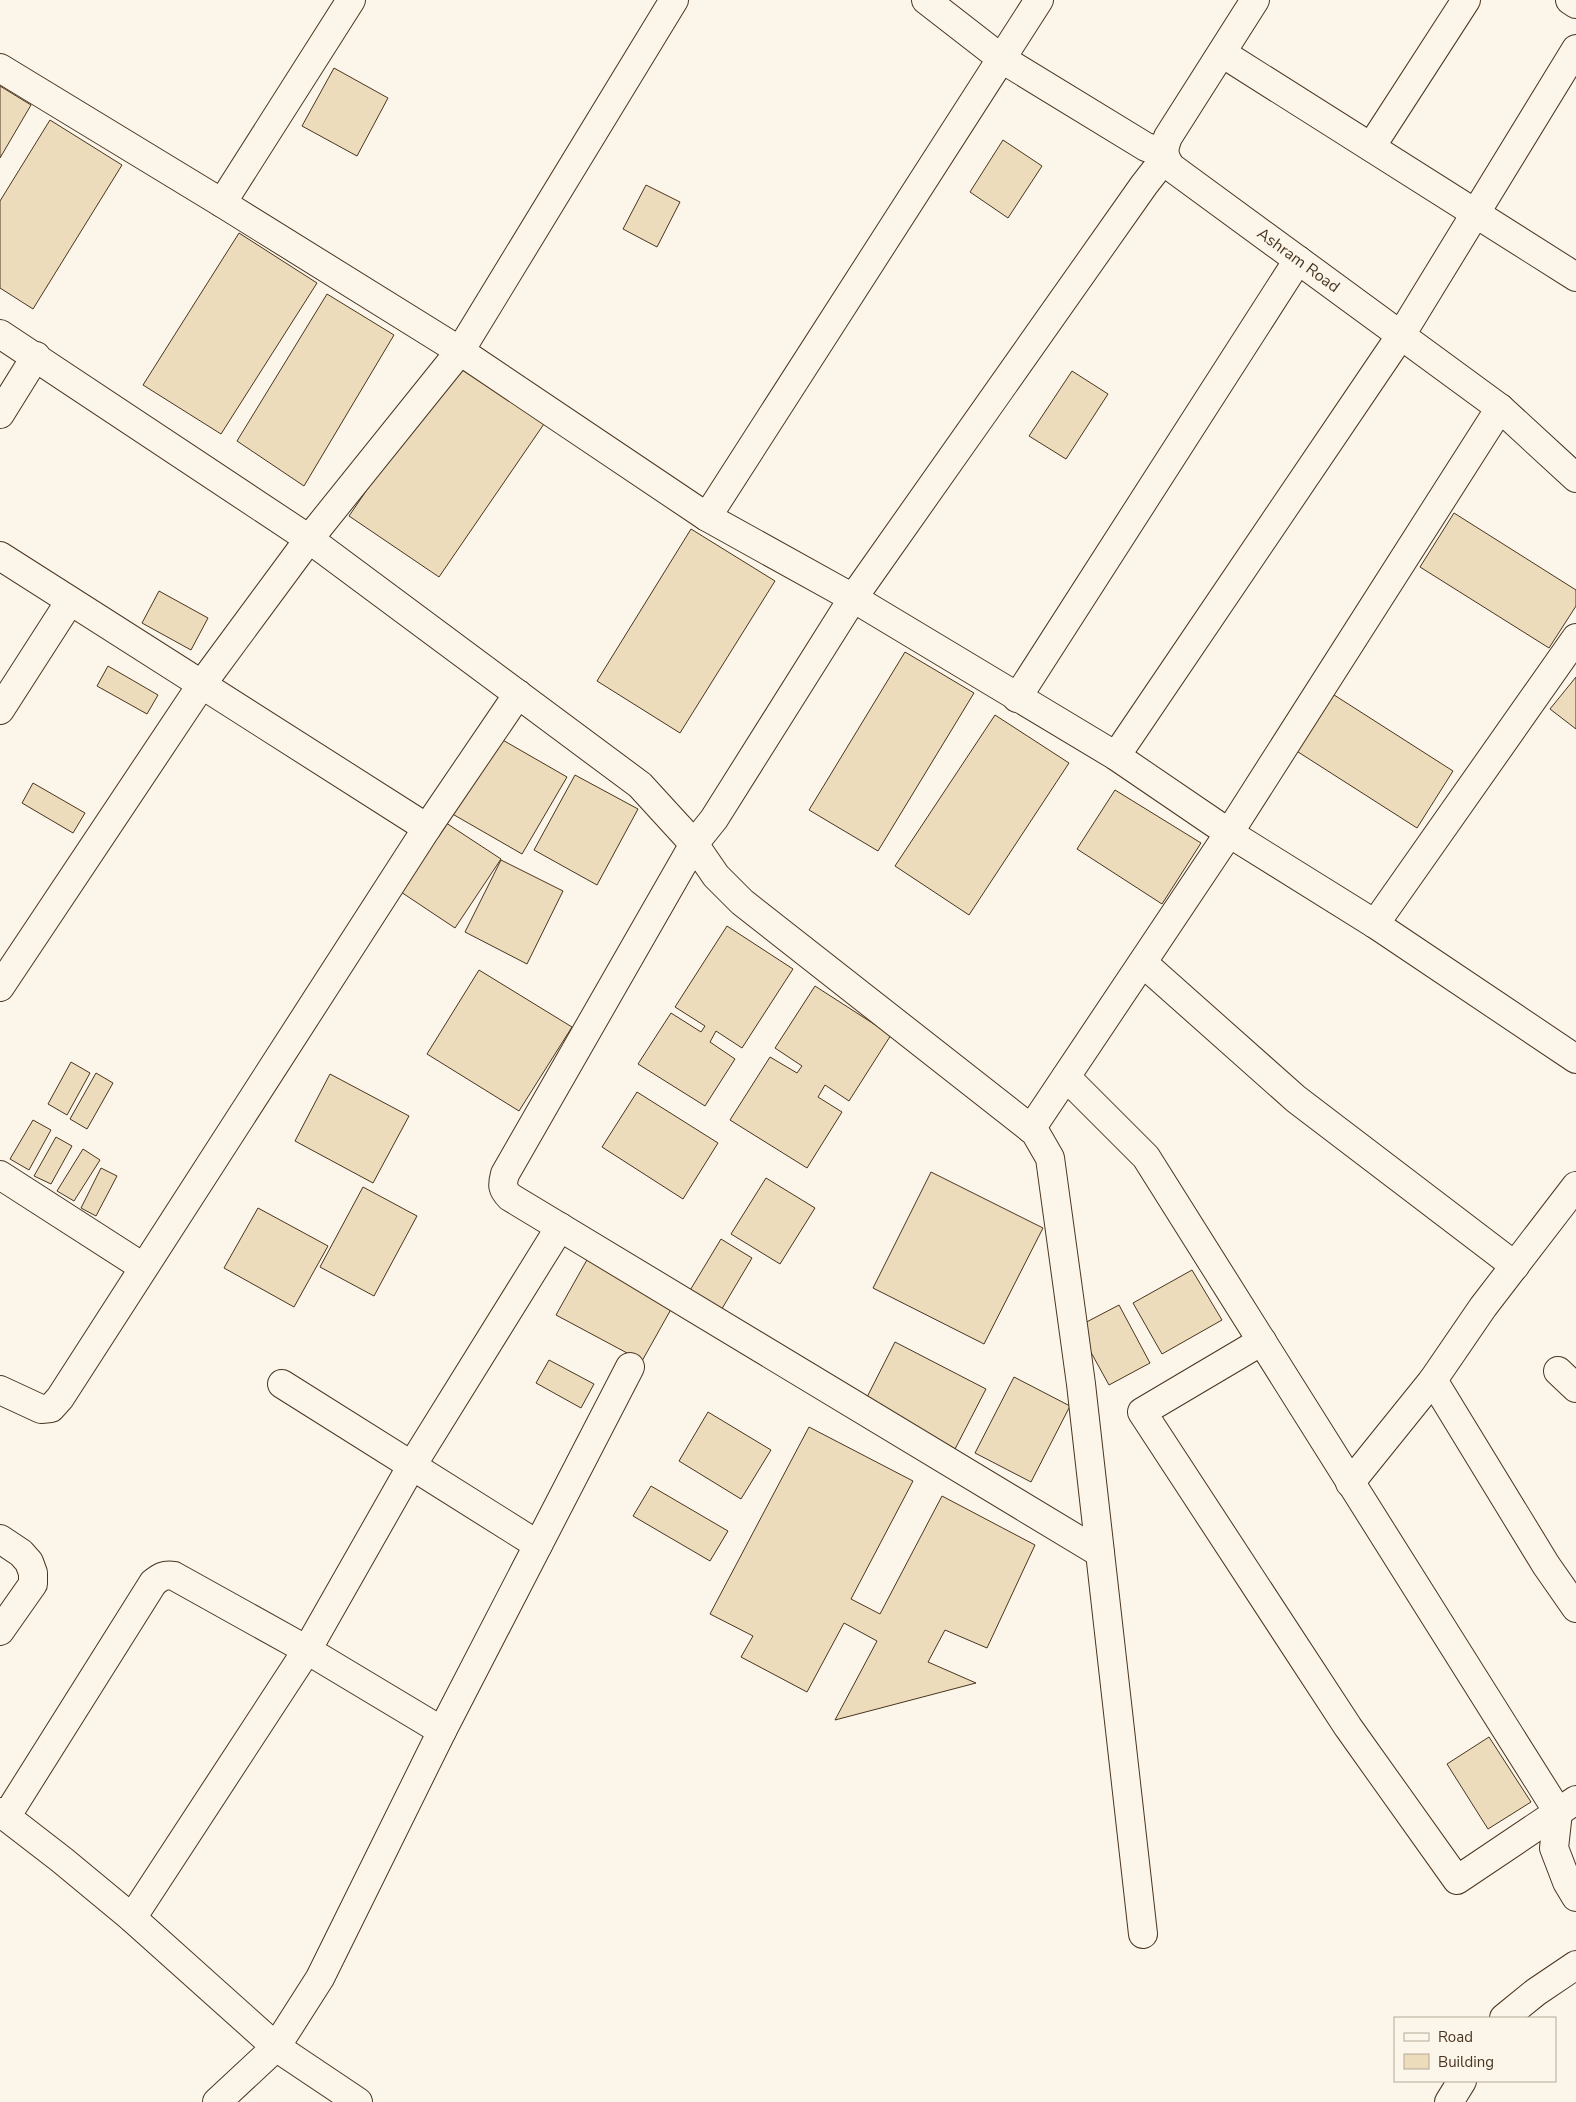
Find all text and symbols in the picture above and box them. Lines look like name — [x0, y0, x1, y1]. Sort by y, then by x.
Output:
street label: Ashram Road — [1252, 223, 1344, 298]
legend — [1394, 2017, 1556, 2082]
text: Road — [1438, 2027, 1473, 2047]
text: Building — [1438, 2052, 1494, 2072]

